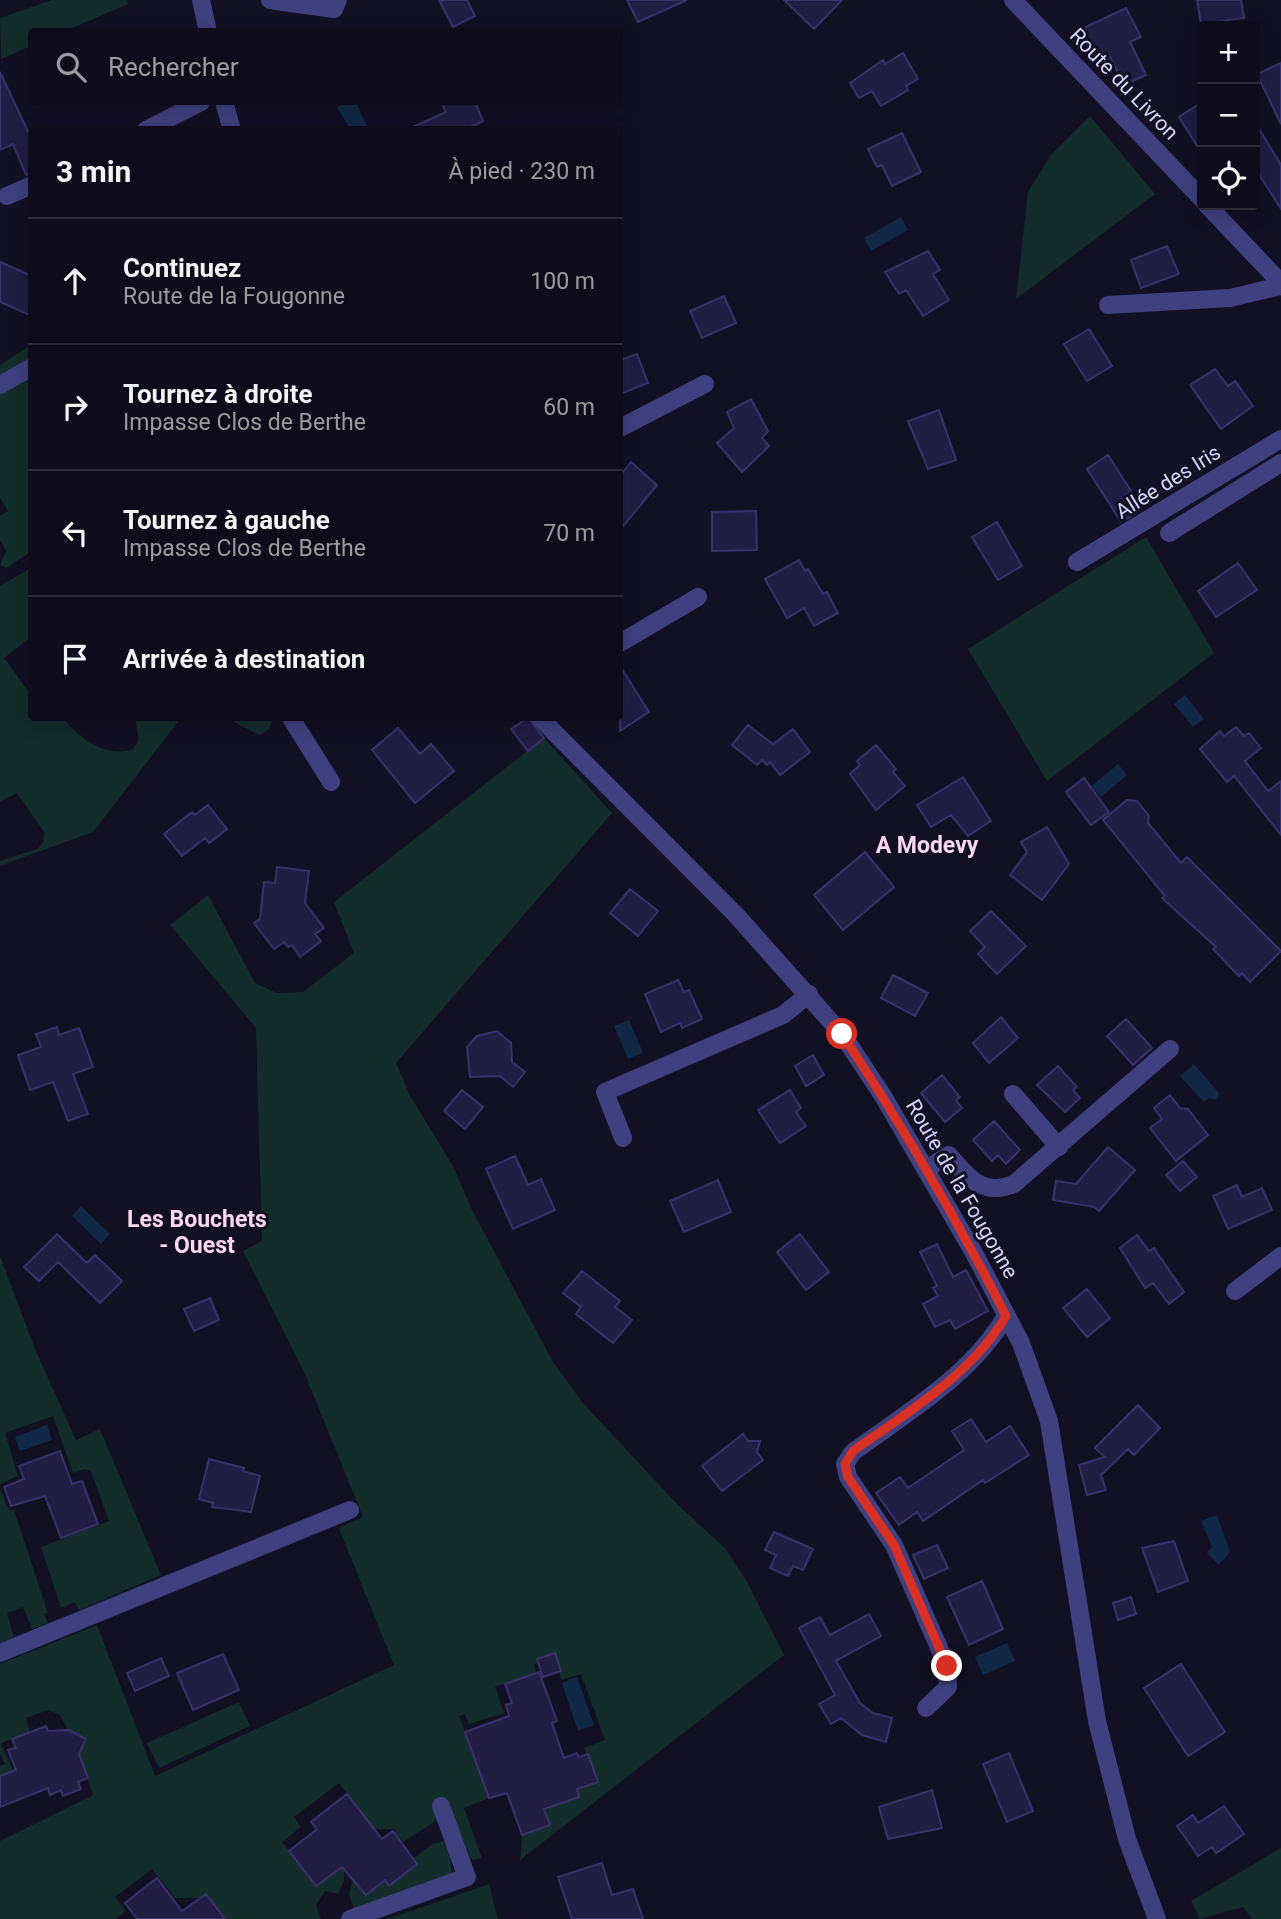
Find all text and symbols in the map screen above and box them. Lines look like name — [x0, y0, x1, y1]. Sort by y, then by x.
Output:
map controls — [1197, 21, 1260, 210]
button: + — [1197, 21, 1260, 84]
street label: Route du Livron — [1065, 23, 1183, 145]
search box — [28, 28, 623, 105]
icon: search — [52, 48, 90, 86]
text: Rechercher — [108, 52, 239, 82]
button: − — [1197, 84, 1260, 147]
button: locate — [1197, 147, 1260, 210]
text: 3 min — [56, 154, 131, 189]
text: À pied · 230 m — [449, 158, 595, 185]
text: Continuez — [123, 253, 241, 283]
icon: ahead — [56, 262, 94, 300]
text: 100 m — [530, 268, 595, 295]
text: Route de la Fougonne — [123, 283, 345, 310]
text: Tournez à droite — [123, 379, 313, 409]
icon: right — [56, 388, 94, 426]
text: 60 m — [543, 394, 595, 421]
text: Impasse Clos de Berthe — [123, 409, 366, 436]
street label: Allée des Iris — [1111, 440, 1225, 524]
text: Tournez à gauche — [123, 505, 330, 535]
icon: left — [56, 514, 94, 552]
text: 70 m — [543, 520, 595, 547]
text: Impasse Clos de Berthe — [123, 535, 366, 562]
icon: arrive — [56, 640, 94, 678]
text: Arrivée à destination — [123, 644, 365, 674]
district label: A Modevy — [876, 832, 979, 859]
route start — [826, 1018, 857, 1049]
street label: Route de la Fougonne — [901, 1095, 1023, 1283]
district label: Les Bouchets - Ouest — [127, 1206, 267, 1259]
route end — [931, 1650, 962, 1681]

